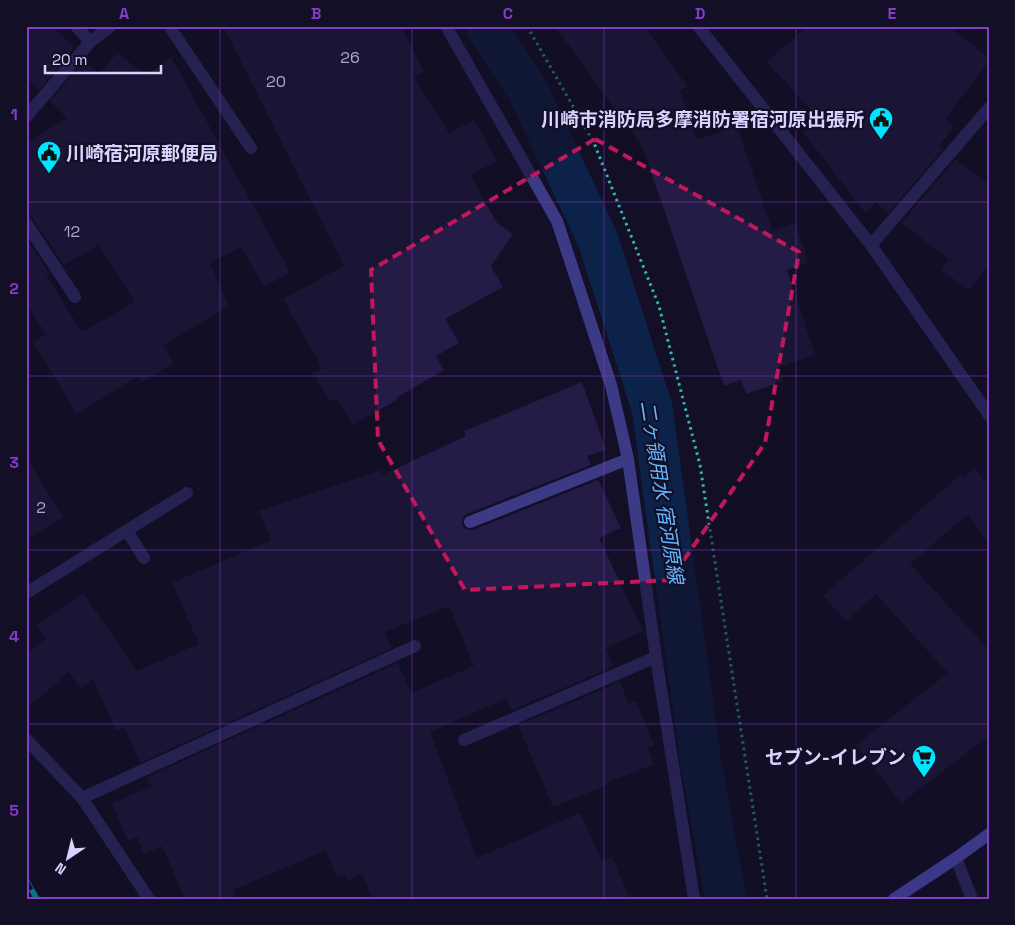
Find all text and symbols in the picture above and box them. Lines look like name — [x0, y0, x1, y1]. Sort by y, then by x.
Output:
text: A — [119, 3, 129, 24]
text: B — [311, 3, 321, 24]
text: C — [503, 3, 513, 24]
text: D — [695, 3, 705, 24]
text: E — [888, 3, 897, 24]
scale bar — [45, 42, 161, 74]
house number: 26 — [340, 47, 360, 68]
text: 20 m — [52, 50, 87, 69]
house number: 20 — [266, 71, 286, 92]
text: 1 — [10, 104, 18, 125]
public building icon: 川崎市消防局多摩消防署宿河原出張所 — [868, 106, 894, 140]
place label: 川崎市消防局多摩消防署宿河原出張所 — [541, 107, 864, 132]
public building icon: 川崎宿河原郵便局 — [36, 140, 62, 174]
place label: 川崎宿河原郵便局 — [66, 141, 218, 166]
house number: 12 — [64, 221, 80, 242]
text: 2 — [9, 278, 19, 299]
water label: 二ヶ領用水 宿河原線 — [635, 399, 690, 588]
text: 3 — [9, 452, 19, 473]
house number: 2 — [36, 497, 46, 518]
text: 4 — [9, 626, 19, 647]
supermarket icon: セブン-イレブン — [911, 744, 937, 778]
place label: セブン-イレブン — [765, 745, 906, 770]
text: 5 — [9, 800, 19, 821]
north arrow — [42, 832, 92, 882]
text: N — [52, 859, 70, 879]

